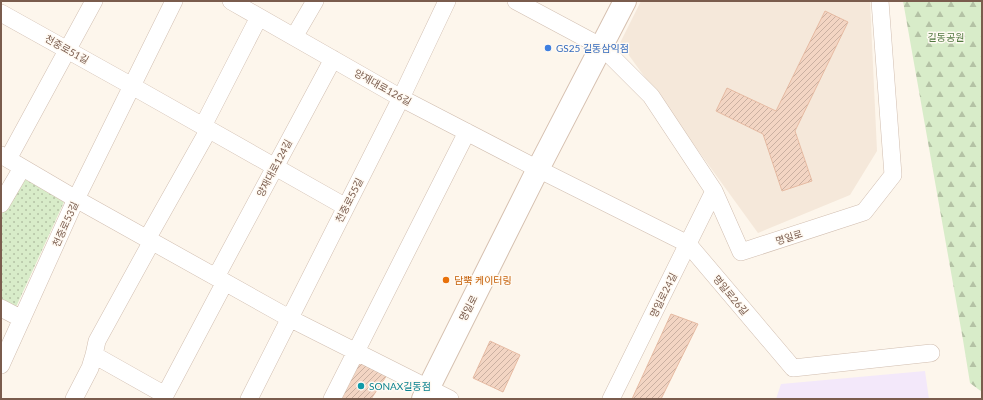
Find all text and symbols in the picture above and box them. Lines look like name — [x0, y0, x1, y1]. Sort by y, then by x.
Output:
park label: 길동공원 — [928, 31, 964, 43]
street label: 천중로51길 — [43, 32, 91, 66]
place label: GS25 길동삼익점 — [556, 42, 629, 54]
marker: GS25 길동삼익점 — [543, 43, 553, 53]
street label: 양재대로126길 — [352, 66, 414, 108]
street label: 양재대로124길 — [254, 137, 294, 199]
street label: 천중로55길 — [333, 176, 365, 224]
street label: 천중로53길 — [50, 199, 80, 249]
street label: 명일로 — [774, 227, 804, 247]
street label: 명일로24길 — [647, 271, 679, 319]
street label: 명일로26길 — [711, 273, 751, 317]
place label: 담뿍 케이터링 — [454, 274, 512, 286]
marker: 담뿍 케이터링 — [441, 275, 451, 285]
street label: 명일로 — [456, 293, 480, 323]
place label: SONAX길동점 — [369, 380, 431, 392]
marker: SONAX길동점 — [356, 381, 366, 391]

